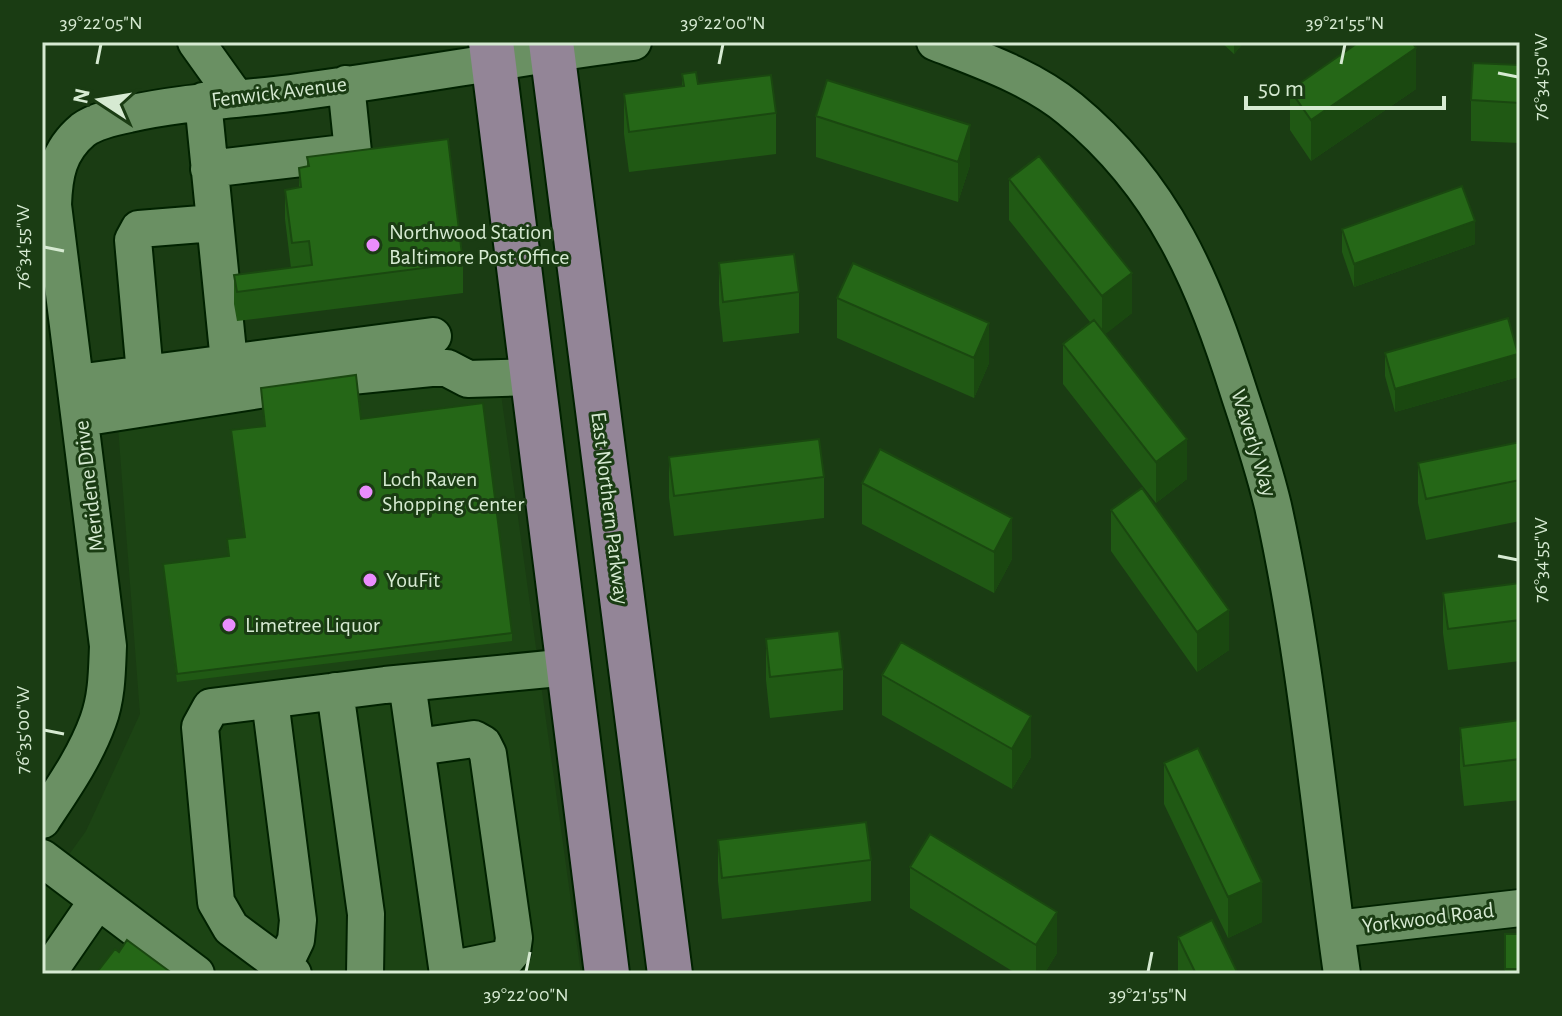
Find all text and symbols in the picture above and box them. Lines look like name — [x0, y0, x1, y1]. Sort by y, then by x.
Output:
text: 39°22'05"N — [59, 13, 143, 33]
text: 39°22'00"N — [680, 13, 766, 33]
text: 39°21'55"N — [1306, 13, 1384, 33]
text: 76°34'50"W — [1531, 33, 1551, 121]
north arrow — [60, 60, 140, 140]
scale bar — [1246, 60, 1444, 110]
street label: Fenwick Avenue — [210, 73, 348, 111]
text: 50 m — [1258, 77, 1304, 101]
text: N — [69, 86, 94, 106]
text: 76°34'55"W — [13, 204, 33, 290]
place label: Northwood Station Baltimore Post Office — [389, 221, 569, 268]
marker: Northwood Station Baltimore Post Office — [364, 236, 382, 254]
street label: Waverly Way — [1227, 387, 1281, 500]
street label: East Northern Parkway — [587, 410, 633, 606]
street label: Meridene Drive — [70, 419, 108, 553]
place label: Loch Raven Shopping Center — [382, 468, 524, 515]
marker: Loch Raven Shopping Center — [357, 483, 375, 501]
text: 76°34'55"W — [1531, 517, 1551, 603]
place label: YouFit — [386, 569, 440, 591]
marker: YouFit — [361, 571, 379, 589]
place label: Limetree Liquor — [245, 614, 380, 636]
marker: Limetree Liquor — [220, 616, 238, 634]
text: 76°35'00"W — [13, 686, 33, 774]
street label: Yorkwood Road — [1361, 899, 1495, 937]
text: 39°22'00"N — [483, 985, 569, 1005]
text: 39°21'55"N — [1109, 985, 1187, 1005]

